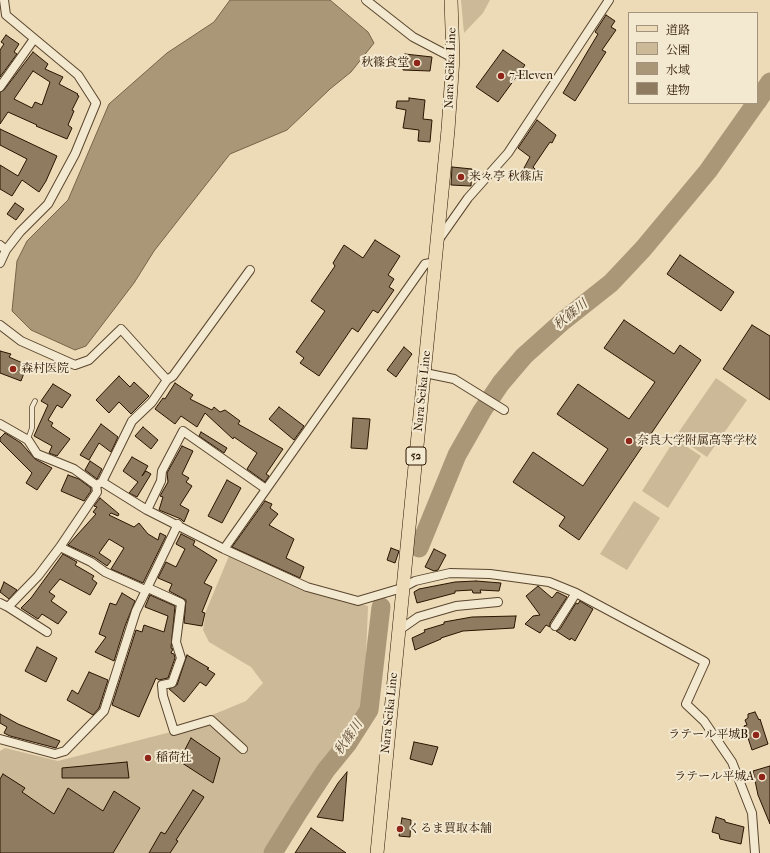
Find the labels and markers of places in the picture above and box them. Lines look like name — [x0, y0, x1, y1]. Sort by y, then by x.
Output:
place label: 秋篠食堂 — [361, 56, 409, 70]
marker: 秋篠食堂 — [412, 58, 422, 68]
place label: 7-Eleven — [509, 69, 553, 83]
marker: 7-Eleven — [496, 71, 506, 81]
place label: 来々亭 秋篠店 — [469, 170, 544, 184]
marker: 来々亭 秋篠店 — [456, 172, 466, 182]
place label: 森村医院 — [21, 362, 69, 376]
marker: 森村医院 — [8, 364, 18, 374]
place label: 奈良大学附属高等学校 — [637, 434, 757, 448]
marker: 奈良大学附属高等学校 — [624, 436, 634, 446]
place label: ラテール平城B — [668, 728, 748, 742]
marker: ラテール平城B — [751, 730, 761, 740]
place label: 稲荷社 — [156, 751, 192, 765]
marker: 稲荷社 — [143, 753, 153, 763]
place label: ラテール平城A — [674, 770, 754, 784]
marker: ラテール平城A — [757, 772, 767, 782]
place label: くるま買取本舗 — [408, 822, 492, 836]
marker: くるま買取本舗 — [395, 824, 405, 834]

